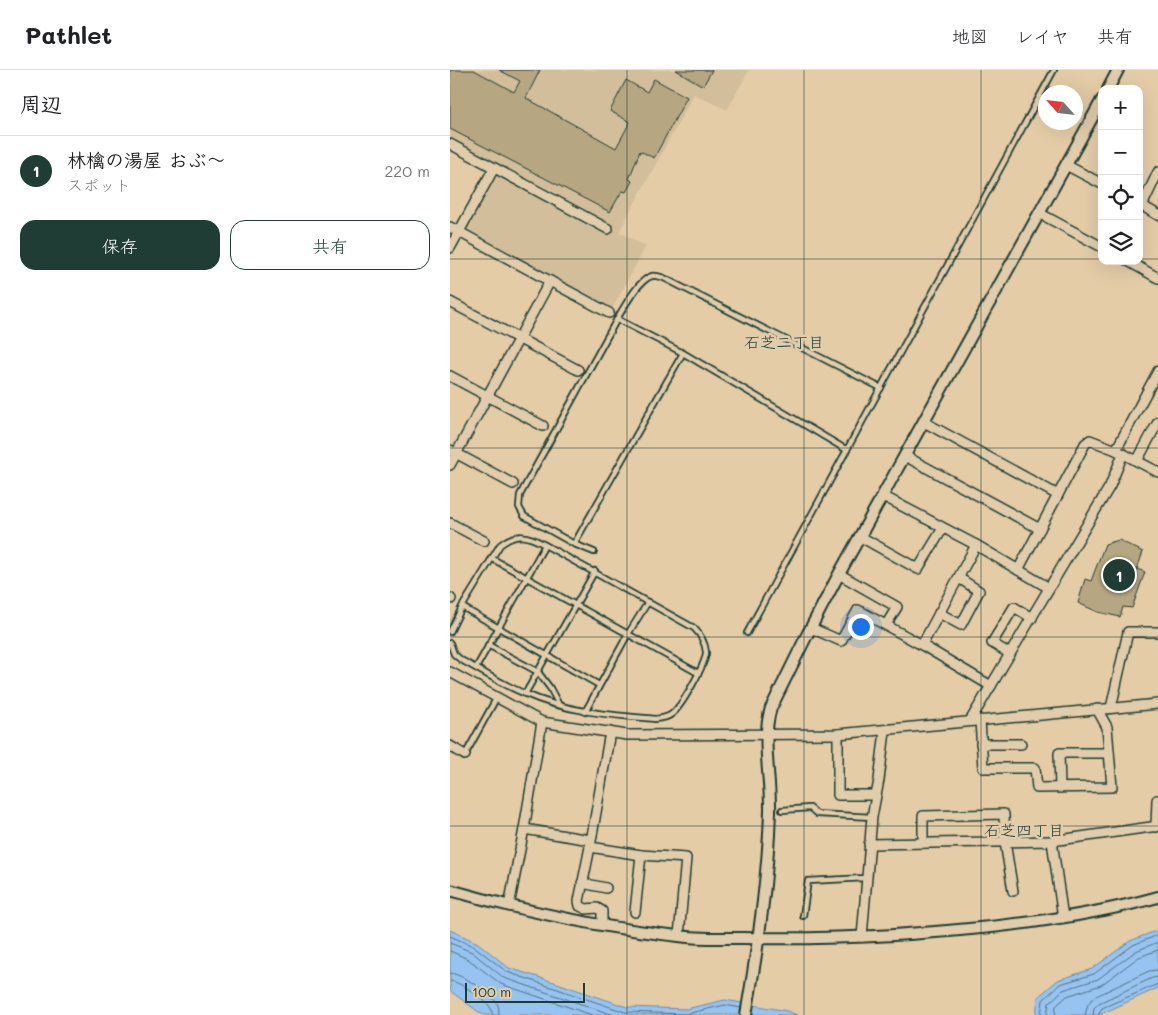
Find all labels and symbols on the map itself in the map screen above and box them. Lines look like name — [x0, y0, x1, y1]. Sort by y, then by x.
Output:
north arrow — [1038, 85, 1083, 130]
district label: 石芝二丁目 — [744, 331, 824, 352]
pin: 1 — [1103, 556, 1135, 594]
your location — [848, 614, 874, 640]
district label: 石芝四丁目 — [984, 819, 1064, 840]
scale bar — [465, 980, 585, 1003]

